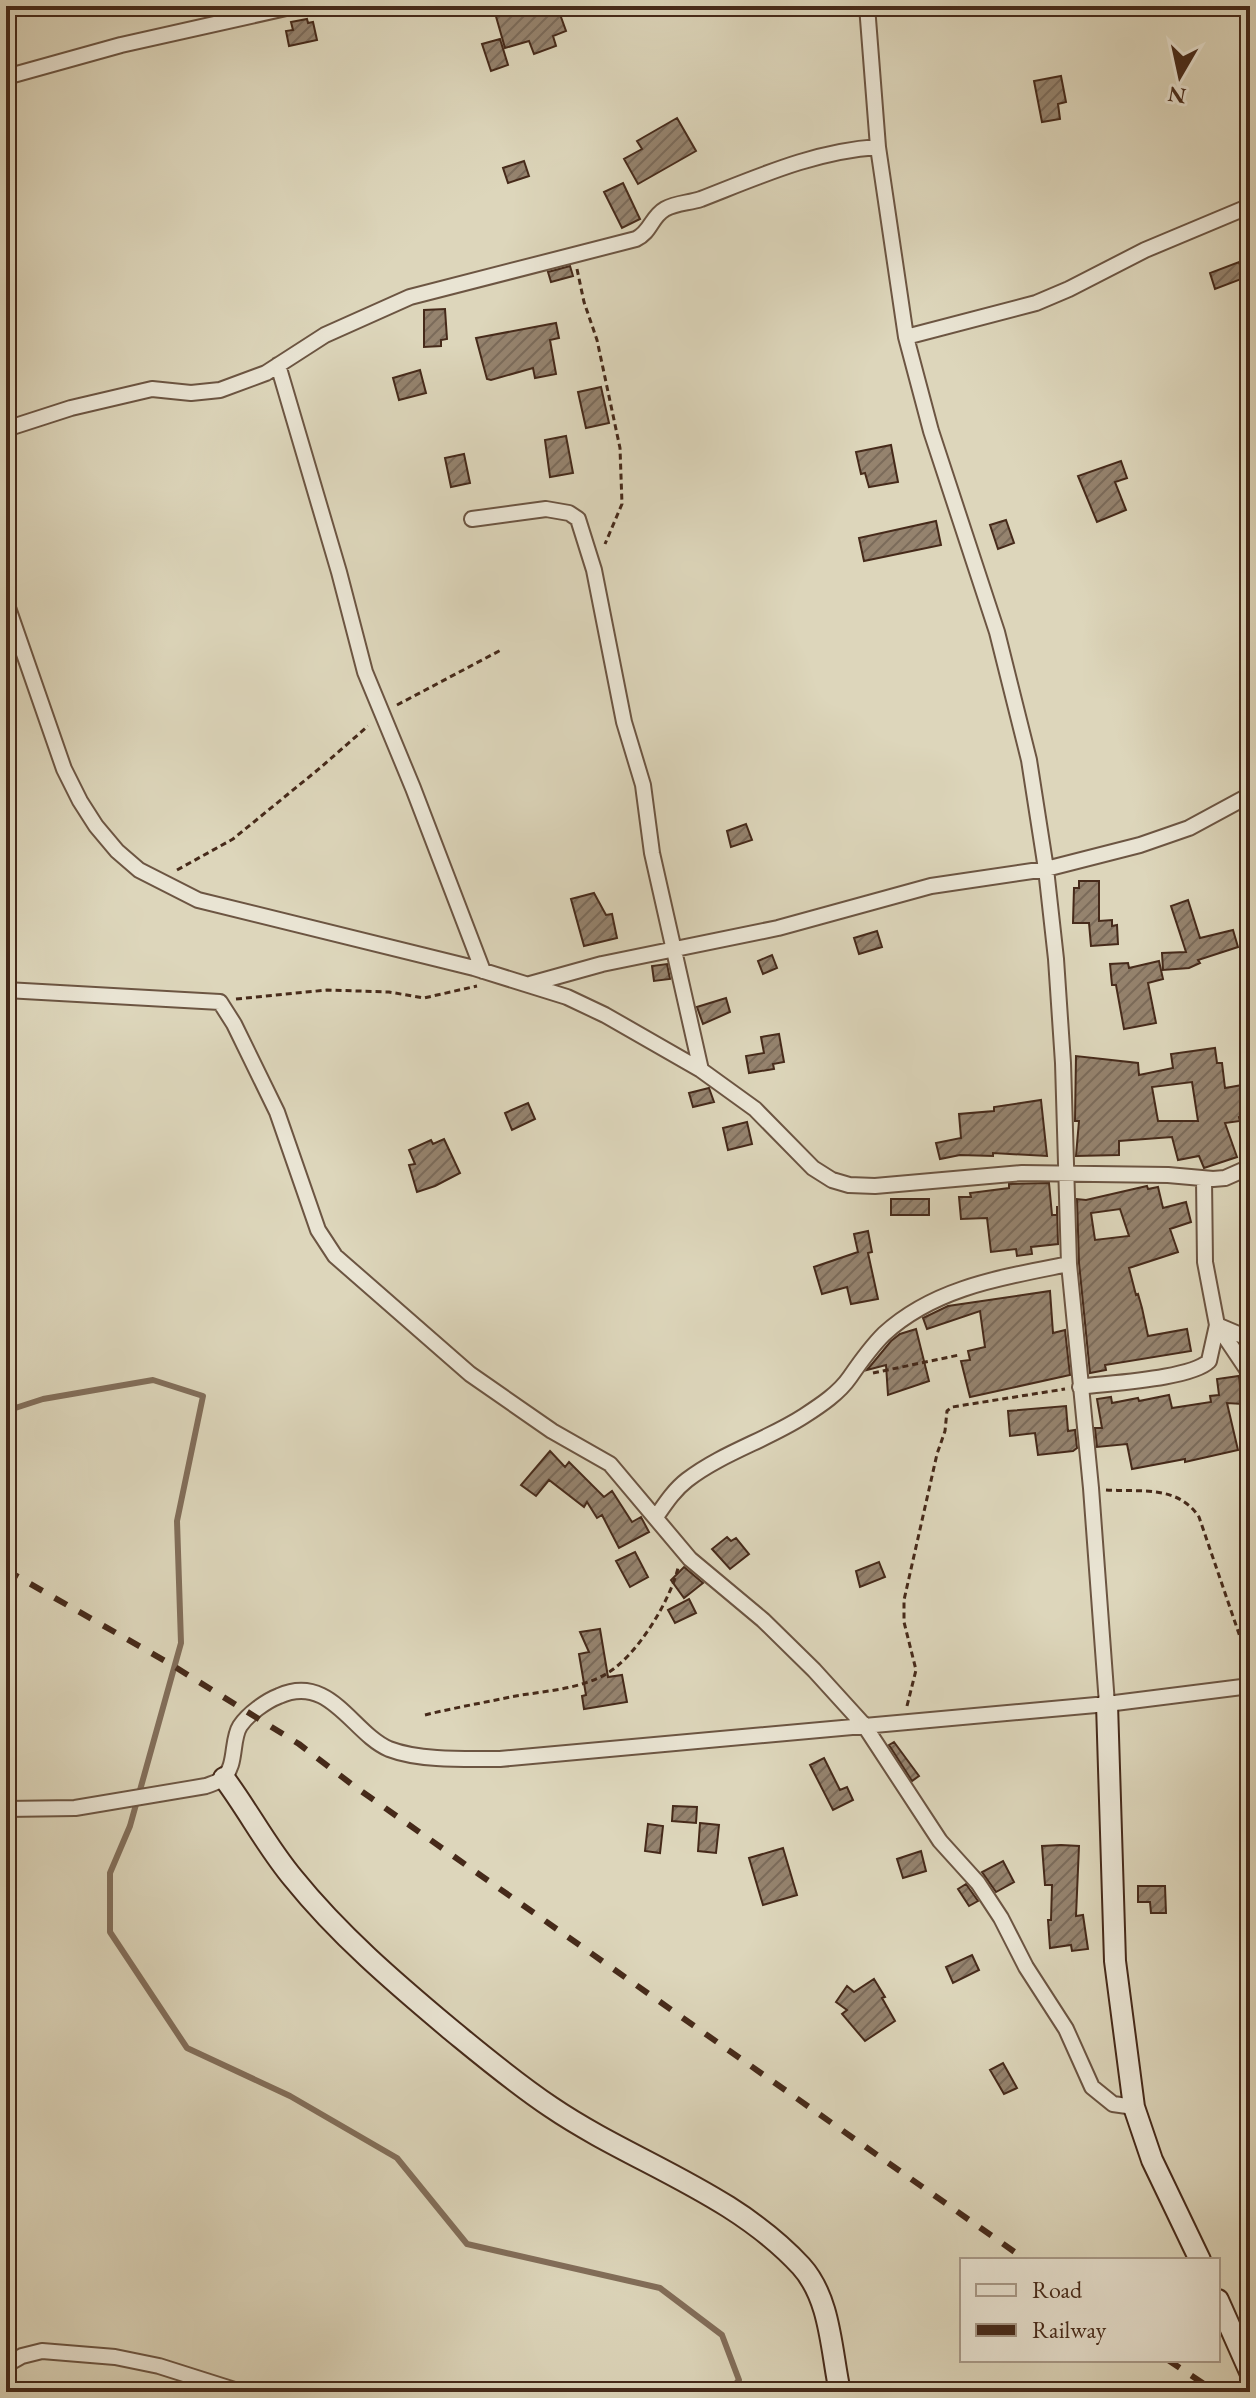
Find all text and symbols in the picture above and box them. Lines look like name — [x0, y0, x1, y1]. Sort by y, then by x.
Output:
north arrow — [1140, 36, 1220, 116]
text: N — [1166, 80, 1188, 111]
legend — [960, 2258, 1220, 2362]
text: Road — [1032, 2274, 1083, 2305]
text: Railway — [1032, 2314, 1107, 2345]

